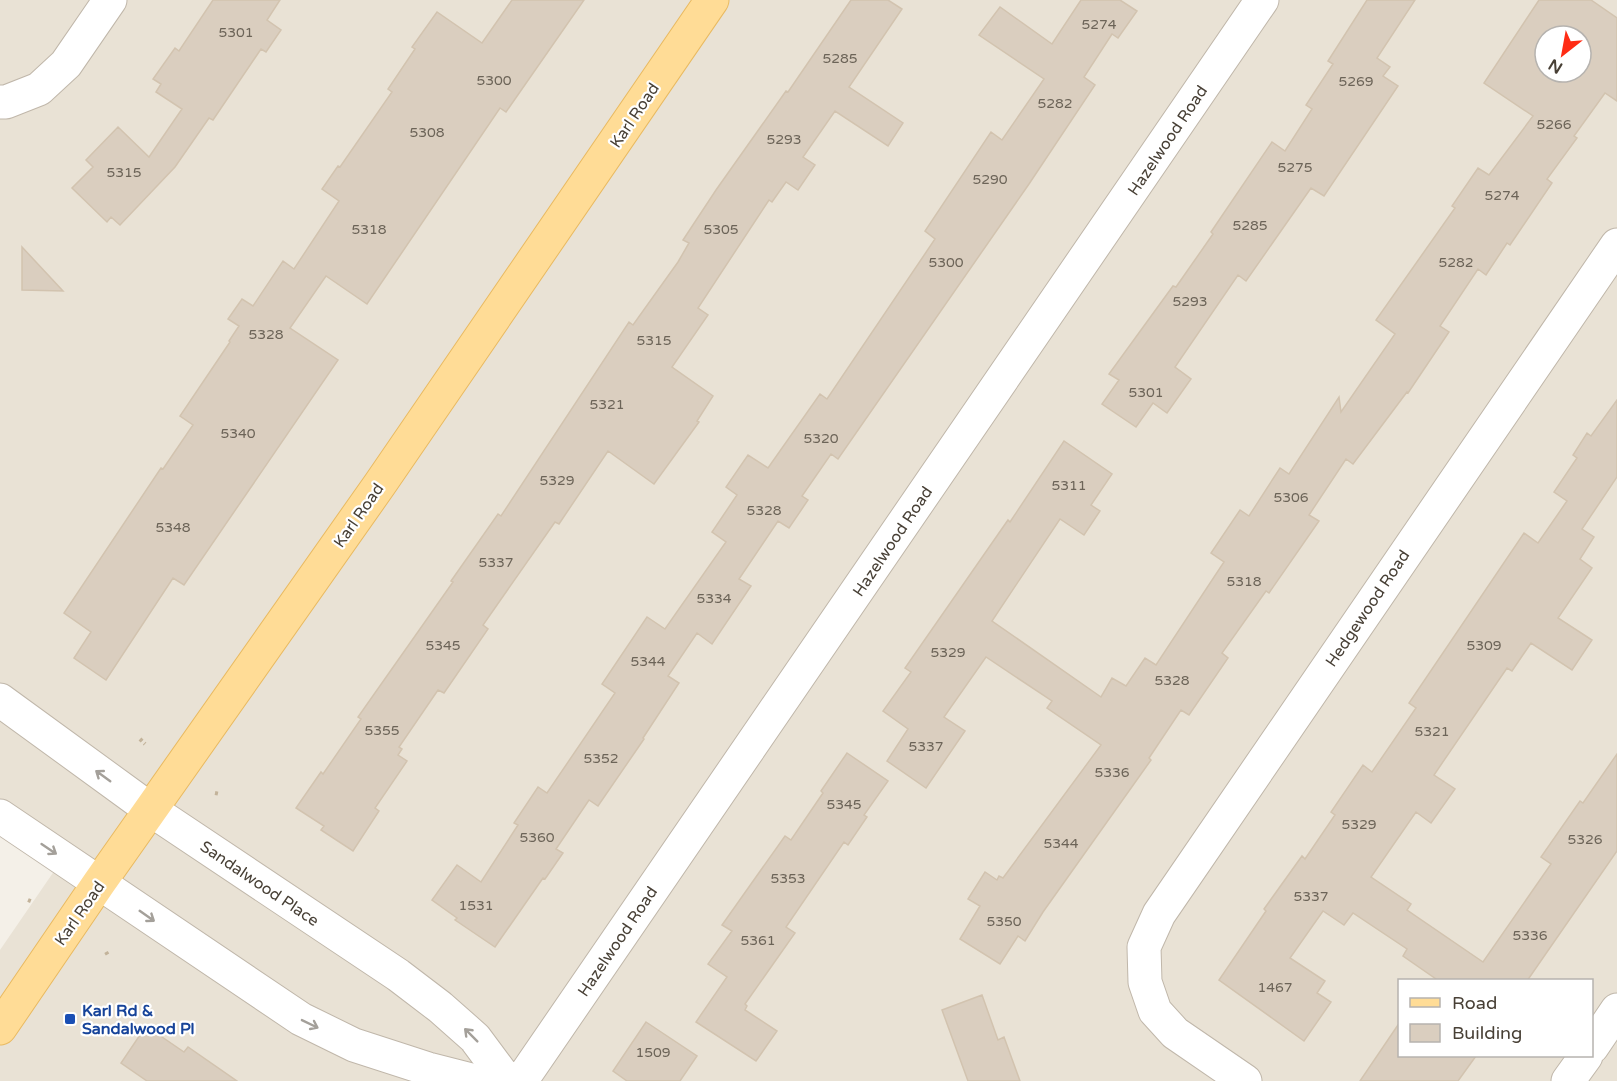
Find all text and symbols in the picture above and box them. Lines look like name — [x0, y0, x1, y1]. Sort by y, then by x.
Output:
house number: 5274 — [1081, 16, 1117, 33]
house number: 5301 — [218, 24, 254, 41]
north arrow — [1533, 24, 1593, 84]
house number: 5285 — [822, 50, 858, 67]
text: N — [1545, 54, 1566, 78]
house number: 5300 — [476, 72, 512, 89]
house number: 5269 — [1338, 73, 1374, 90]
street label: Karl Road — [606, 79, 664, 152]
street label: Hazelwood Road — [1124, 82, 1212, 199]
house number: 5282 — [1037, 95, 1073, 112]
house number: 5266 — [1536, 116, 1572, 133]
house number: 5308 — [409, 124, 445, 141]
house number: 5293 — [766, 131, 802, 148]
house number: 5275 — [1277, 159, 1313, 176]
house number: 5315 — [106, 164, 142, 181]
house number: 5290 — [972, 171, 1008, 188]
house number: 5274 — [1484, 187, 1520, 204]
house number: 5285 — [1232, 217, 1268, 234]
house number: 5318 — [351, 221, 387, 238]
house number: 5305 — [703, 221, 739, 238]
house number: 5300 — [928, 254, 964, 271]
house number: 5282 — [1438, 254, 1474, 271]
house number: 5293 — [1172, 293, 1208, 310]
house number: 5328 — [248, 326, 284, 343]
house number: 5315 — [636, 332, 672, 349]
house number: 5301 — [1128, 384, 1164, 401]
house number: 5321 — [589, 396, 625, 413]
house number: 5340 — [220, 425, 256, 442]
house number: 5320 — [803, 430, 839, 447]
house number: 5329 — [539, 472, 575, 489]
house number: 5311 — [1051, 477, 1087, 494]
street label: Karl Road — [329, 479, 388, 552]
street label: Hazelwood Road — [849, 483, 937, 600]
house number: 5306 — [1273, 489, 1309, 506]
house number: 5328 — [746, 502, 782, 519]
house number: 5348 — [155, 519, 191, 536]
street label: Hedgewood Road — [1321, 546, 1414, 671]
house number: 5337 — [478, 554, 514, 571]
house number: 5318 — [1226, 573, 1262, 590]
house number: 5334 — [696, 590, 732, 607]
house number: 5345 — [425, 637, 461, 654]
house number: 5309 — [1466, 637, 1502, 654]
house number: 5329 — [930, 644, 966, 661]
house number: 5344 — [630, 653, 666, 670]
house number: 5328 — [1154, 672, 1190, 689]
house number: 5355 — [364, 722, 400, 739]
house number: 5321 — [1414, 723, 1450, 740]
house number: 5337 — [908, 738, 944, 755]
house number: 5352 — [583, 750, 619, 767]
house number: 5336 — [1094, 764, 1130, 781]
one-way arrow — [96, 769, 112, 782]
house number: 5345 — [826, 796, 862, 813]
house number: 5329 — [1341, 816, 1377, 833]
house number: 5360 — [519, 829, 555, 846]
house number: 5326 — [1567, 831, 1603, 848]
house number: 5344 — [1043, 835, 1079, 852]
street label: Sandalwood Place — [196, 837, 323, 931]
one-way arrow — [40, 843, 56, 855]
house number: 5353 — [770, 870, 806, 887]
street label: Karl Road — [50, 877, 109, 950]
street label: Hazelwood Road — [574, 883, 662, 1000]
house number: 5337 — [1293, 888, 1329, 905]
house number: 1531 — [458, 897, 494, 914]
one-way arrow — [139, 910, 155, 922]
house number: 5350 — [986, 913, 1022, 930]
house number: 5336 — [1512, 927, 1548, 944]
house number: 5361 — [740, 932, 776, 949]
house number: 1467 — [1257, 979, 1293, 996]
legend — [1398, 979, 1593, 1057]
text: Road — [1452, 992, 1497, 1014]
place label: Karl Rd & Sandalwood Pl — [82, 1001, 195, 1039]
marker: Karl Rd & Sandalwood Pl — [63, 1012, 77, 1026]
one-way arrow — [301, 1018, 319, 1030]
text: Building — [1452, 1022, 1522, 1044]
one-way arrow — [463, 1028, 478, 1043]
house number: 1509 — [635, 1044, 671, 1061]

